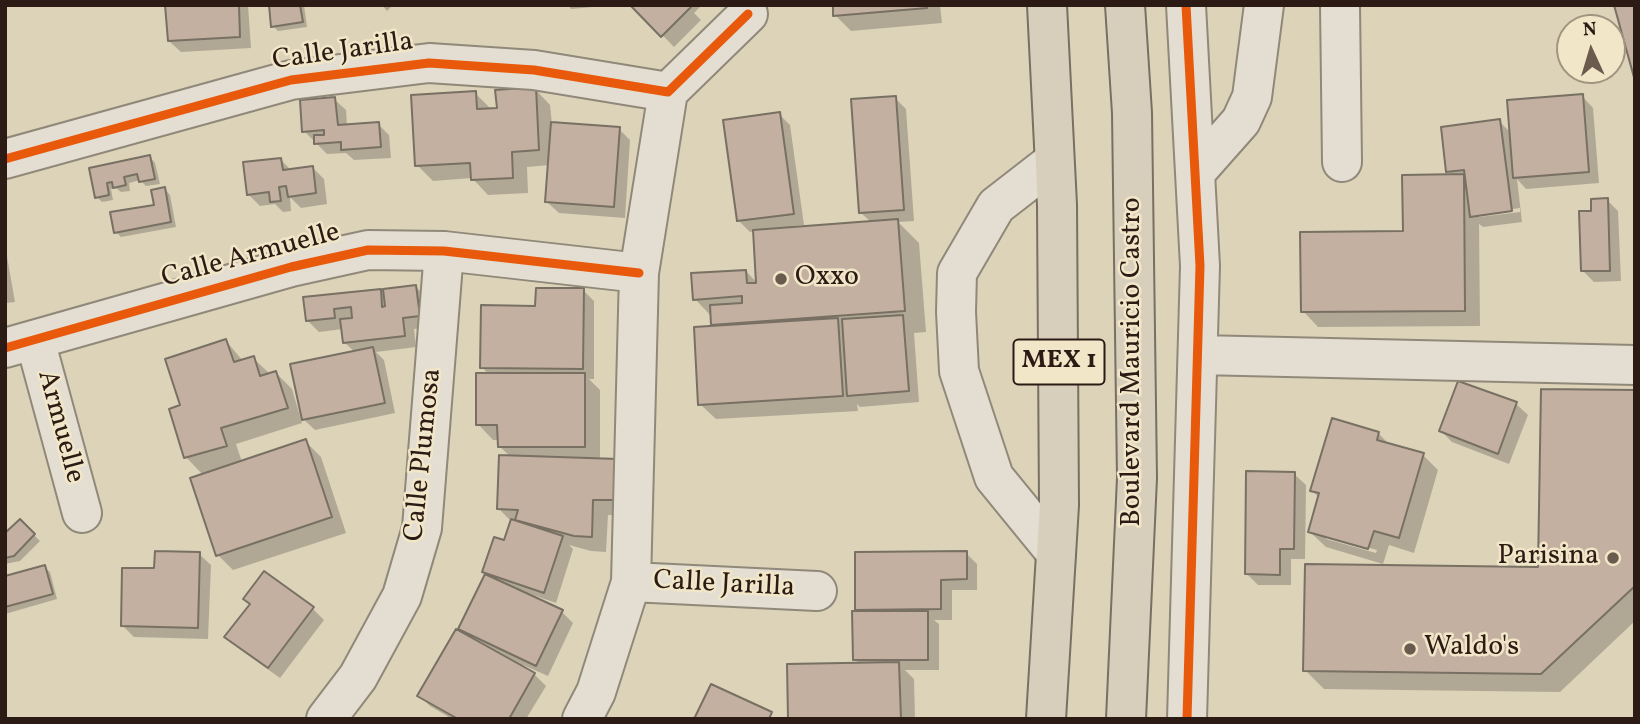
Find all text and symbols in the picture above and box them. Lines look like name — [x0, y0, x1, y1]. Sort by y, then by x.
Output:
north arrow — [1556, 14, 1626, 84]
text: N — [1582, 17, 1597, 43]
street label: Calle Jarilla — [270, 26, 416, 80]
street label: Boulevard Mauricio Castro — [1117, 197, 1151, 527]
street label: Calle Armuelle — [158, 217, 344, 297]
place label: Oxxo — [795, 262, 859, 296]
marker: Oxxo — [773, 271, 789, 287]
road number: MEX 1 — [1014, 340, 1104, 384]
street label: Armuelle — [28, 367, 90, 487]
street label: Calle Plumosa — [399, 367, 451, 543]
place label: Parisina — [1498, 541, 1599, 575]
marker: Parisina — [1605, 550, 1621, 566]
street label: Calle Jarilla — [652, 566, 796, 606]
place label: Waldo's — [1424, 632, 1519, 666]
marker: Waldo's — [1402, 641, 1418, 657]

